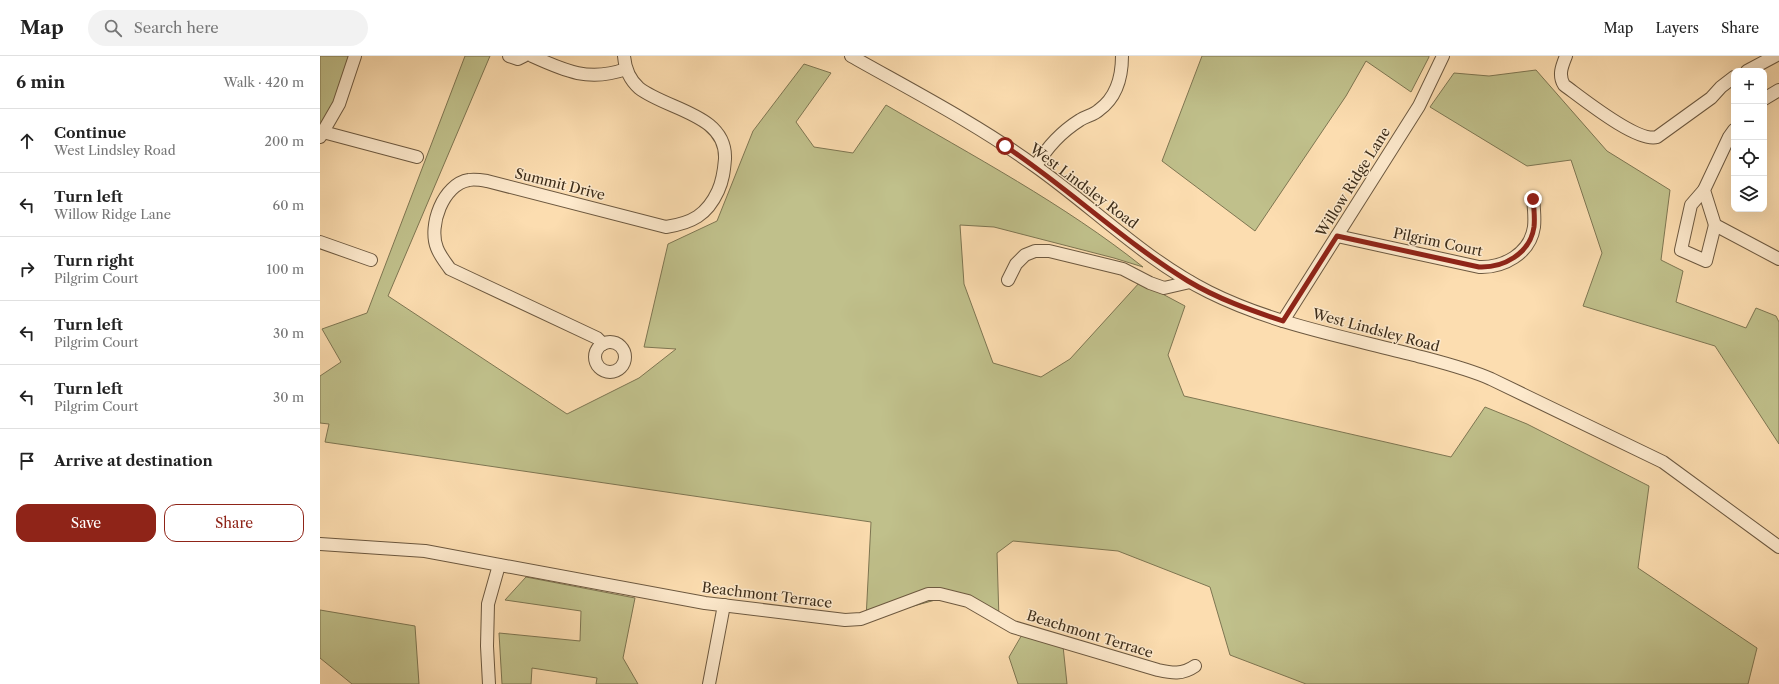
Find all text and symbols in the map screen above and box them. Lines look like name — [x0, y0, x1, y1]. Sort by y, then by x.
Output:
search box — [88, 10, 368, 46]
text: Map — [20, 16, 64, 39]
icon: search — [102, 17, 124, 39]
text: Search here — [134, 18, 219, 37]
text: Map — [1603, 19, 1633, 37]
text: Layers — [1655, 19, 1699, 37]
text: Share — [1721, 19, 1759, 37]
map controls — [1731, 68, 1767, 212]
button: + — [1731, 68, 1767, 104]
text: 6 min — [16, 72, 65, 92]
text: Walk · 420 m — [224, 74, 304, 90]
button: − — [1731, 104, 1767, 140]
text: Continue — [54, 123, 126, 142]
street label: Willow Ridge Lane — [1311, 124, 1394, 241]
icon: ahead — [16, 130, 38, 152]
text: 200 m — [264, 133, 304, 149]
route start — [996, 137, 1014, 155]
street label: West Lindsley Road — [1026, 139, 1142, 233]
button: locate — [1731, 140, 1767, 176]
text: West Lindsley Road — [54, 142, 176, 158]
street label: Summit Drive — [513, 164, 607, 204]
button: layers — [1731, 176, 1767, 212]
text: Turn left — [54, 187, 123, 206]
route end — [1524, 190, 1542, 208]
icon: left — [16, 194, 38, 216]
text: 60 m — [273, 197, 304, 213]
text: Willow Ridge Lane — [54, 206, 171, 222]
street label: Pilgrim Court — [1392, 224, 1484, 260]
text: Turn right — [54, 251, 134, 270]
icon: right — [16, 258, 38, 280]
text: 100 m — [266, 261, 304, 277]
text: Pilgrim Court — [54, 270, 138, 286]
street label: West Lindsley Road — [1309, 304, 1442, 356]
text: Turn left — [54, 315, 123, 334]
icon: left — [16, 322, 38, 344]
text: 30 m — [273, 325, 304, 341]
text: Pilgrim Court — [54, 334, 138, 350]
text: Turn left — [54, 379, 123, 398]
icon: left — [16, 386, 38, 408]
text: 30 m — [273, 389, 304, 405]
text: Pilgrim Court — [54, 398, 138, 414]
icon: arrive — [16, 450, 38, 472]
text: Arrive at destination — [54, 451, 213, 470]
button: Save — [16, 504, 156, 542]
button: Share — [164, 504, 304, 542]
street label: Beachmont Terrace — [701, 578, 833, 612]
street label: Beachmont Terrace — [1025, 606, 1155, 662]

